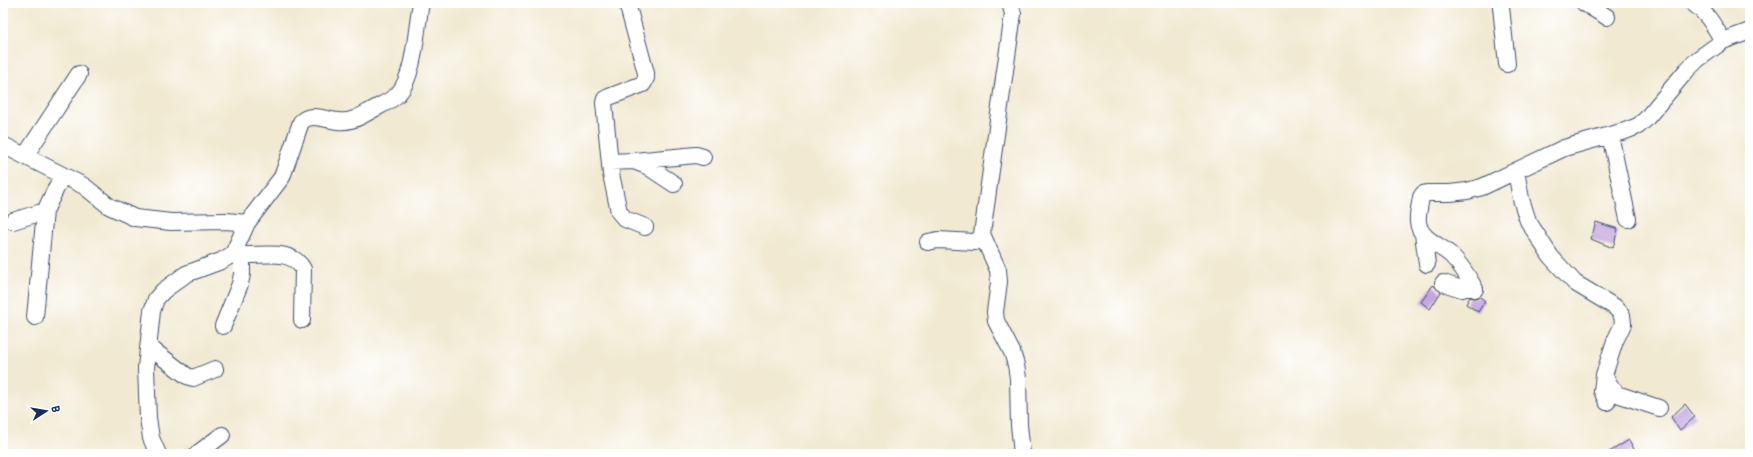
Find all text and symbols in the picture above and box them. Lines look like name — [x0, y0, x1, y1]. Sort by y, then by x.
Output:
north arrow — [26, 391, 66, 431]
text: B — [48, 405, 62, 413]

